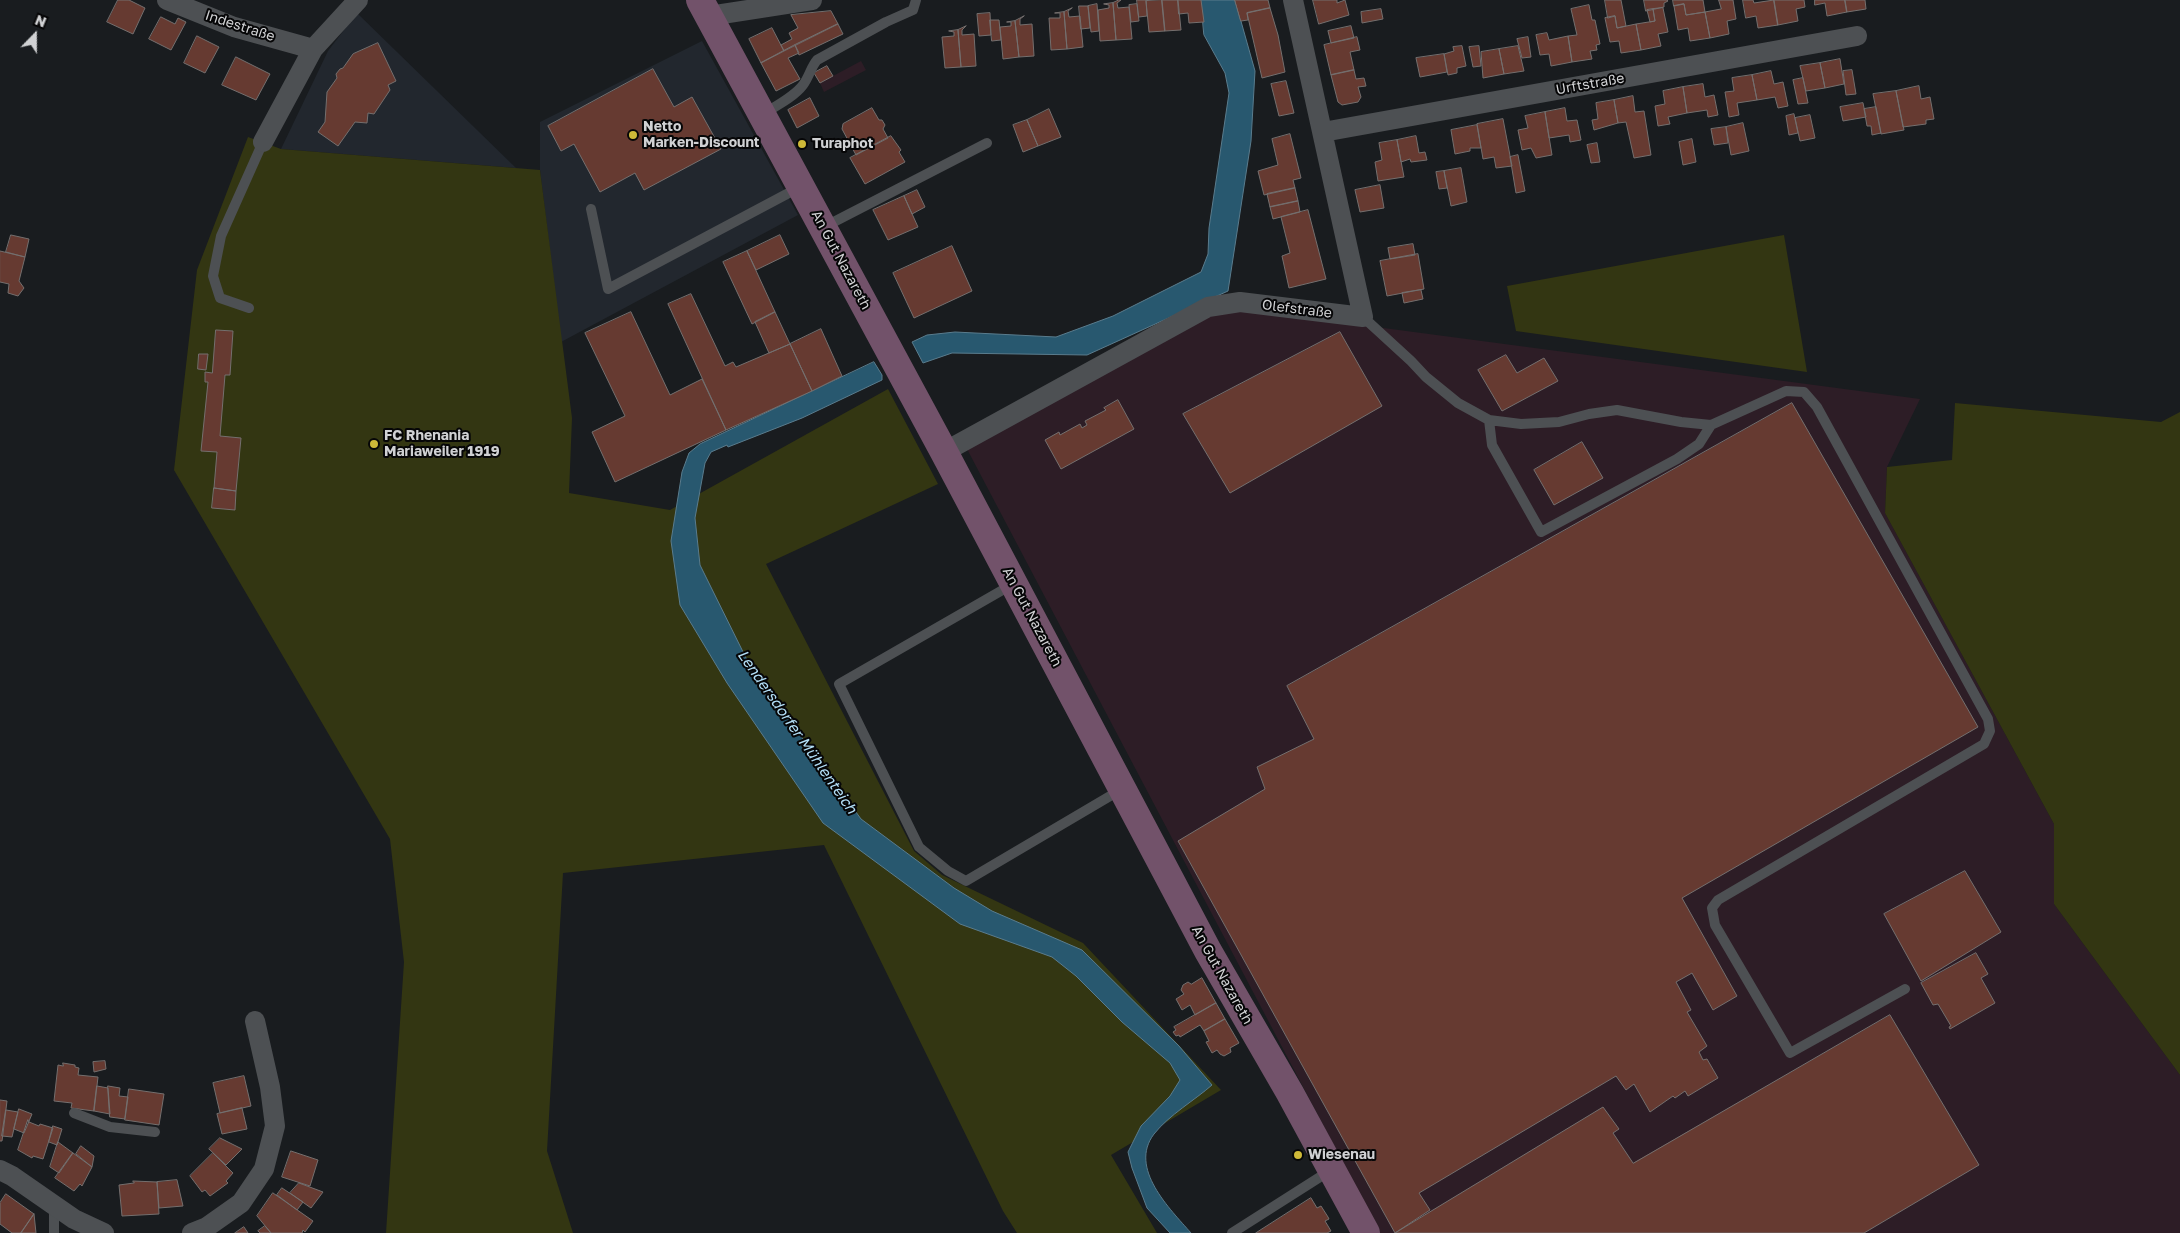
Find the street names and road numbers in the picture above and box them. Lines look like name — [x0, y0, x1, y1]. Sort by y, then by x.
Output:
street label: Indestraße — [203, 7, 277, 45]
street label: Urftstraße — [1554, 70, 1626, 98]
street label: An Gut Nazareth — [808, 207, 874, 313]
street label: Olefstraße — [1261, 296, 1333, 322]
street label: An Gut Nazareth — [999, 564, 1065, 670]
street label: An Gut Nazareth — [1188, 923, 1256, 1027]

